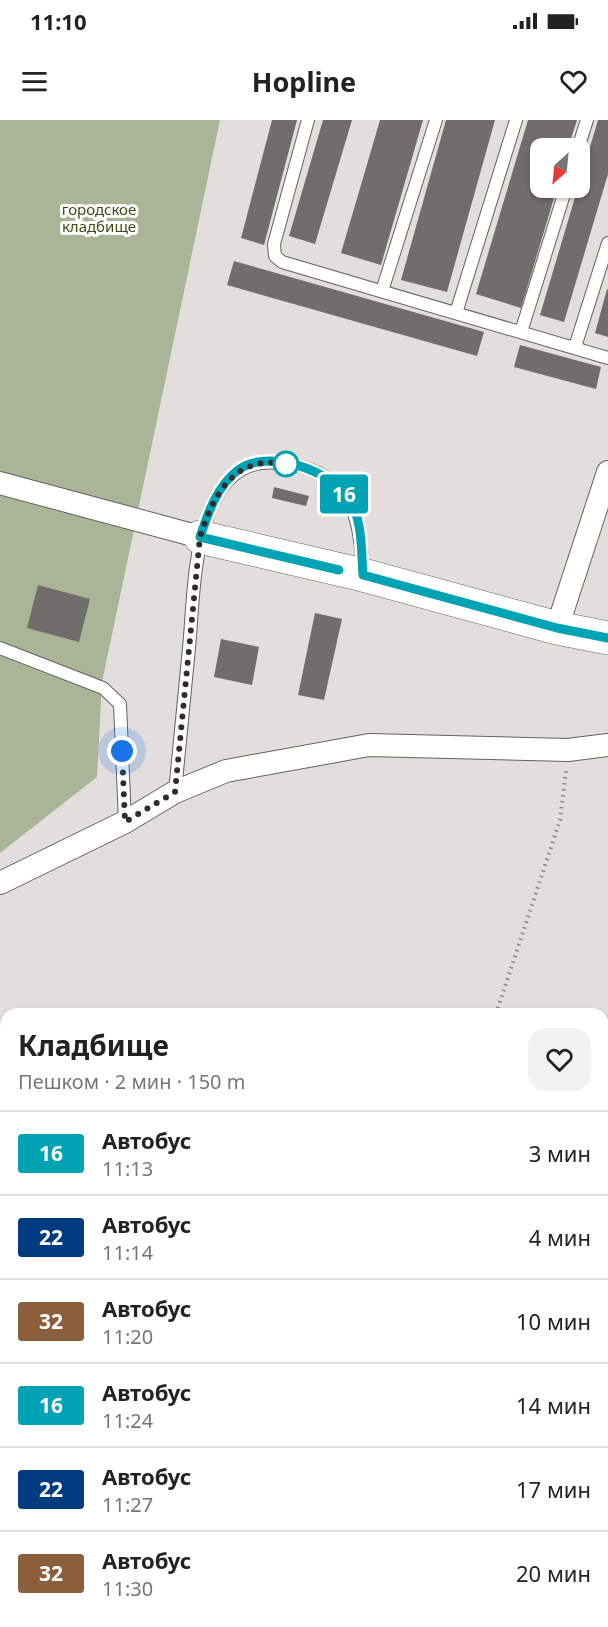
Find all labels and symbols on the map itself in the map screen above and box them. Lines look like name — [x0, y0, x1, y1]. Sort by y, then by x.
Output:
north arrow — [530, 138, 590, 198]
park label: городское кладбище — [62, 199, 136, 236]
unlabelled marker — [273, 451, 299, 477]
line badge: 16 — [317, 474, 371, 514]
your location — [107, 736, 137, 766]

